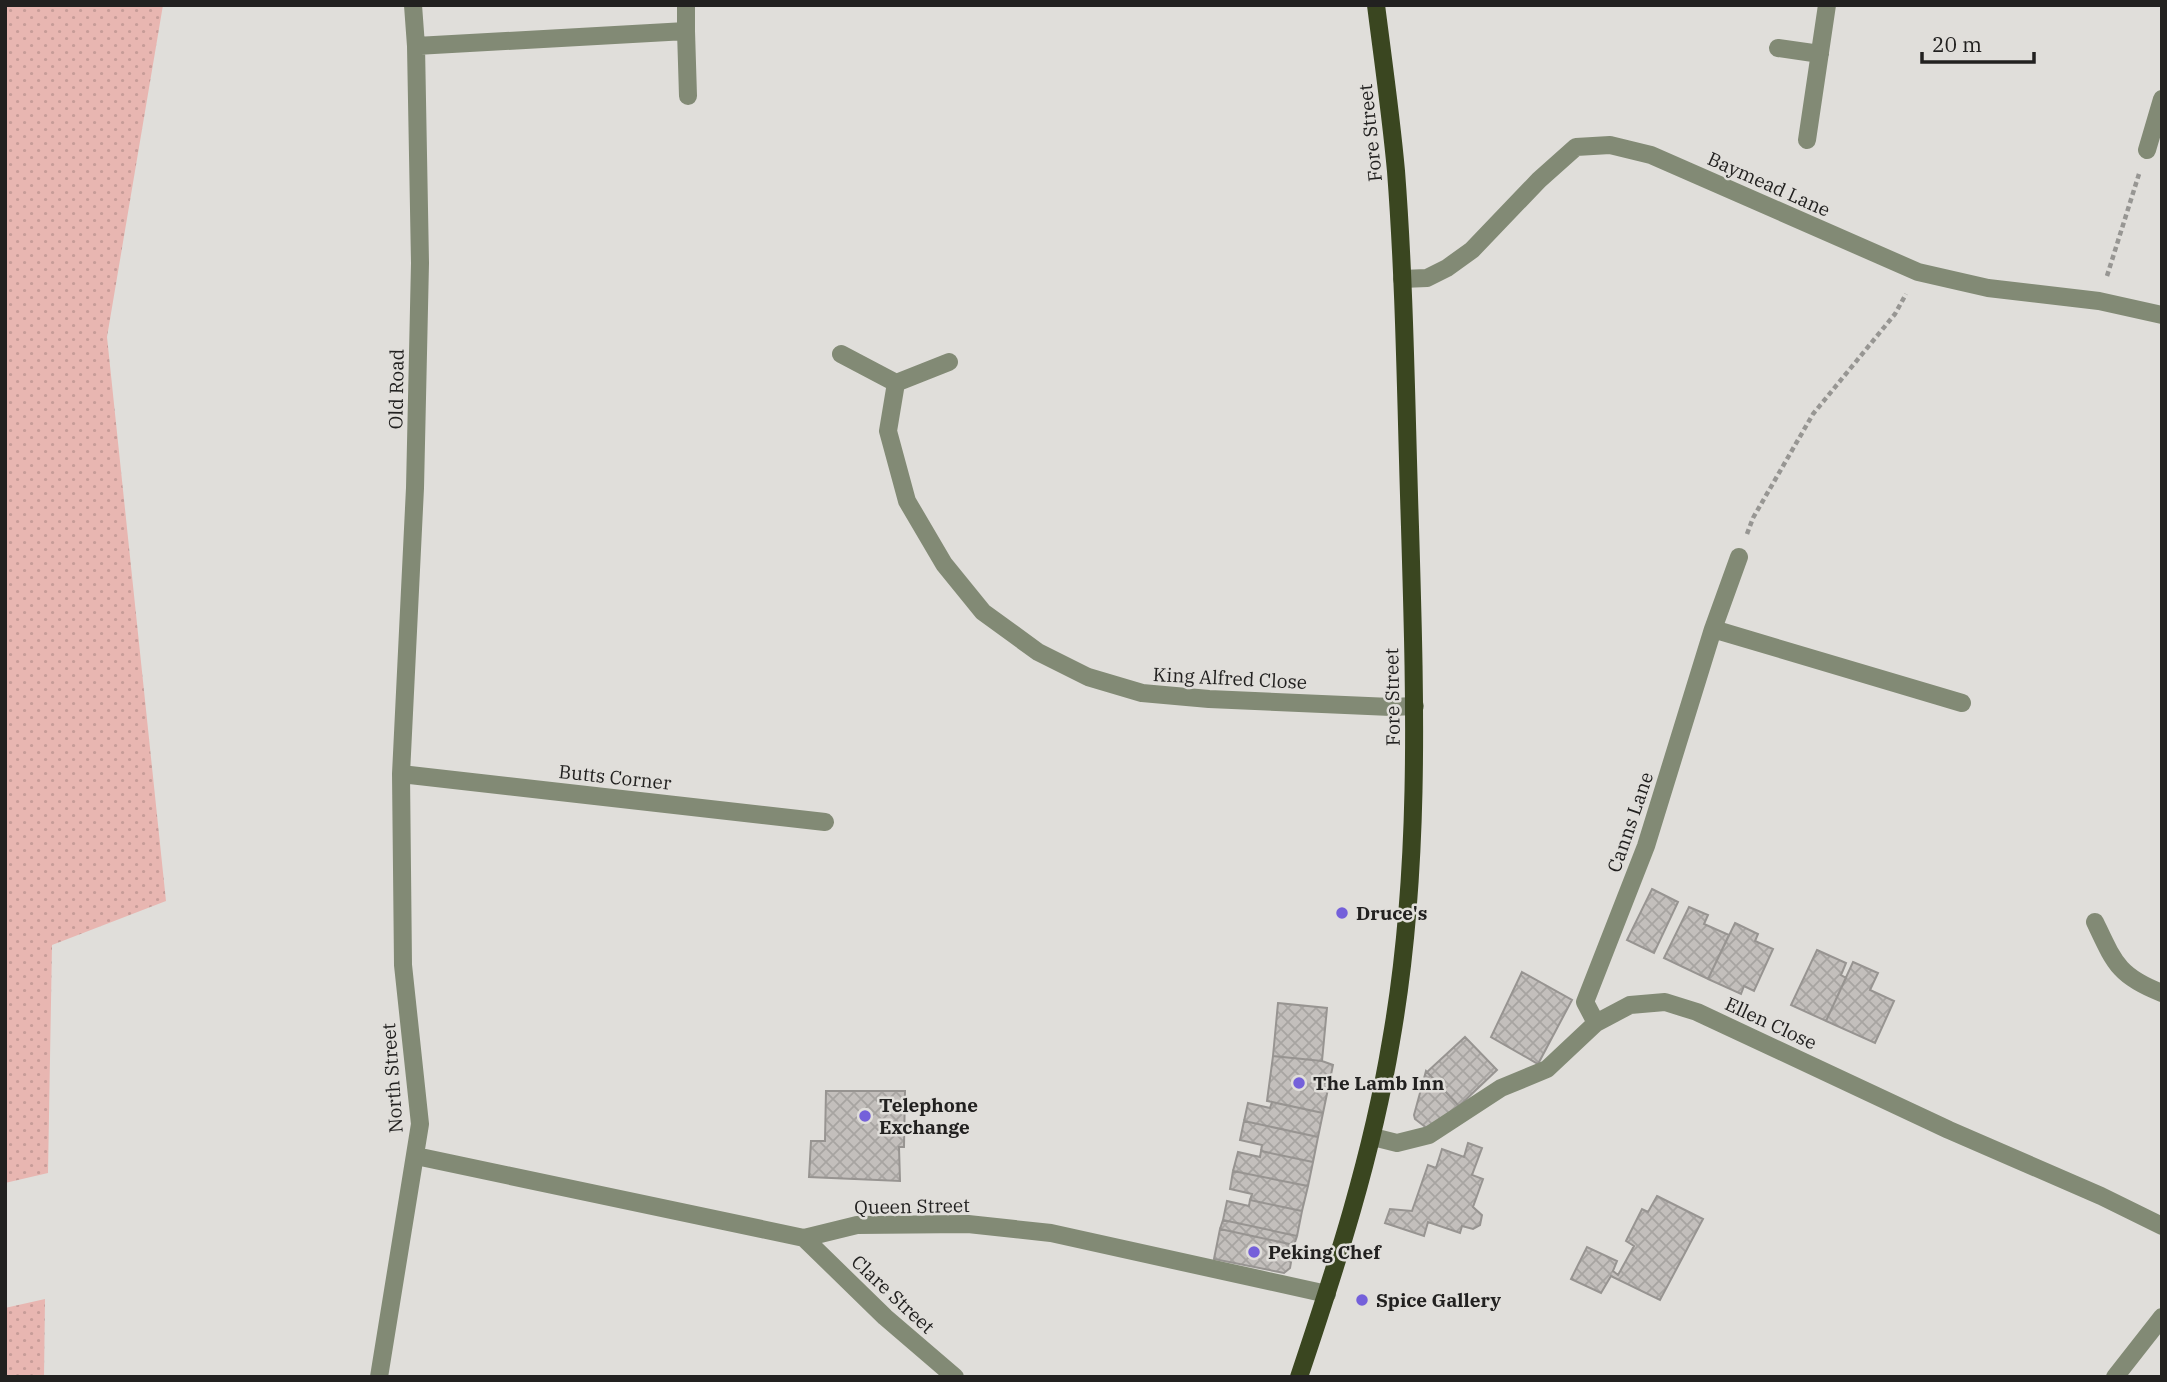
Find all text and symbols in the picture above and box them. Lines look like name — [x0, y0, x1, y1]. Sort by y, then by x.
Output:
scale bar — [1922, 21, 2034, 65]
text: 20 m — [1932, 30, 1982, 58]
street label: Fore Street — [1353, 83, 1387, 183]
street label: Baymead Lane — [1704, 146, 1834, 222]
street label: Old Road — [383, 348, 409, 430]
street label: Fore Street — [1379, 647, 1405, 746]
street label: King Alfred Close — [1152, 662, 1308, 694]
street label: Butts Corner — [557, 759, 673, 795]
street label: Canns Lane — [1602, 769, 1658, 875]
place label: Druce's — [1356, 901, 1427, 925]
marker: Druce's — [1334, 905, 1350, 921]
street label: Ellen Close — [1721, 991, 1821, 1055]
street label: North Street — [376, 1022, 408, 1134]
place label: The Lamb Inn — [1313, 1071, 1445, 1095]
marker: The Lamb Inn — [1291, 1075, 1307, 1091]
place label: Telephone Exchange — [879, 1093, 978, 1139]
marker: Telephone Exchange — [857, 1108, 873, 1124]
street label: Queen Street — [854, 1193, 970, 1219]
place label: Peking Chef — [1268, 1240, 1382, 1264]
marker: Peking Chef — [1246, 1244, 1262, 1260]
street label: Clare Street — [846, 1249, 940, 1339]
place label: Spice Gallery — [1376, 1288, 1501, 1312]
marker: Spice Gallery — [1354, 1292, 1370, 1308]

